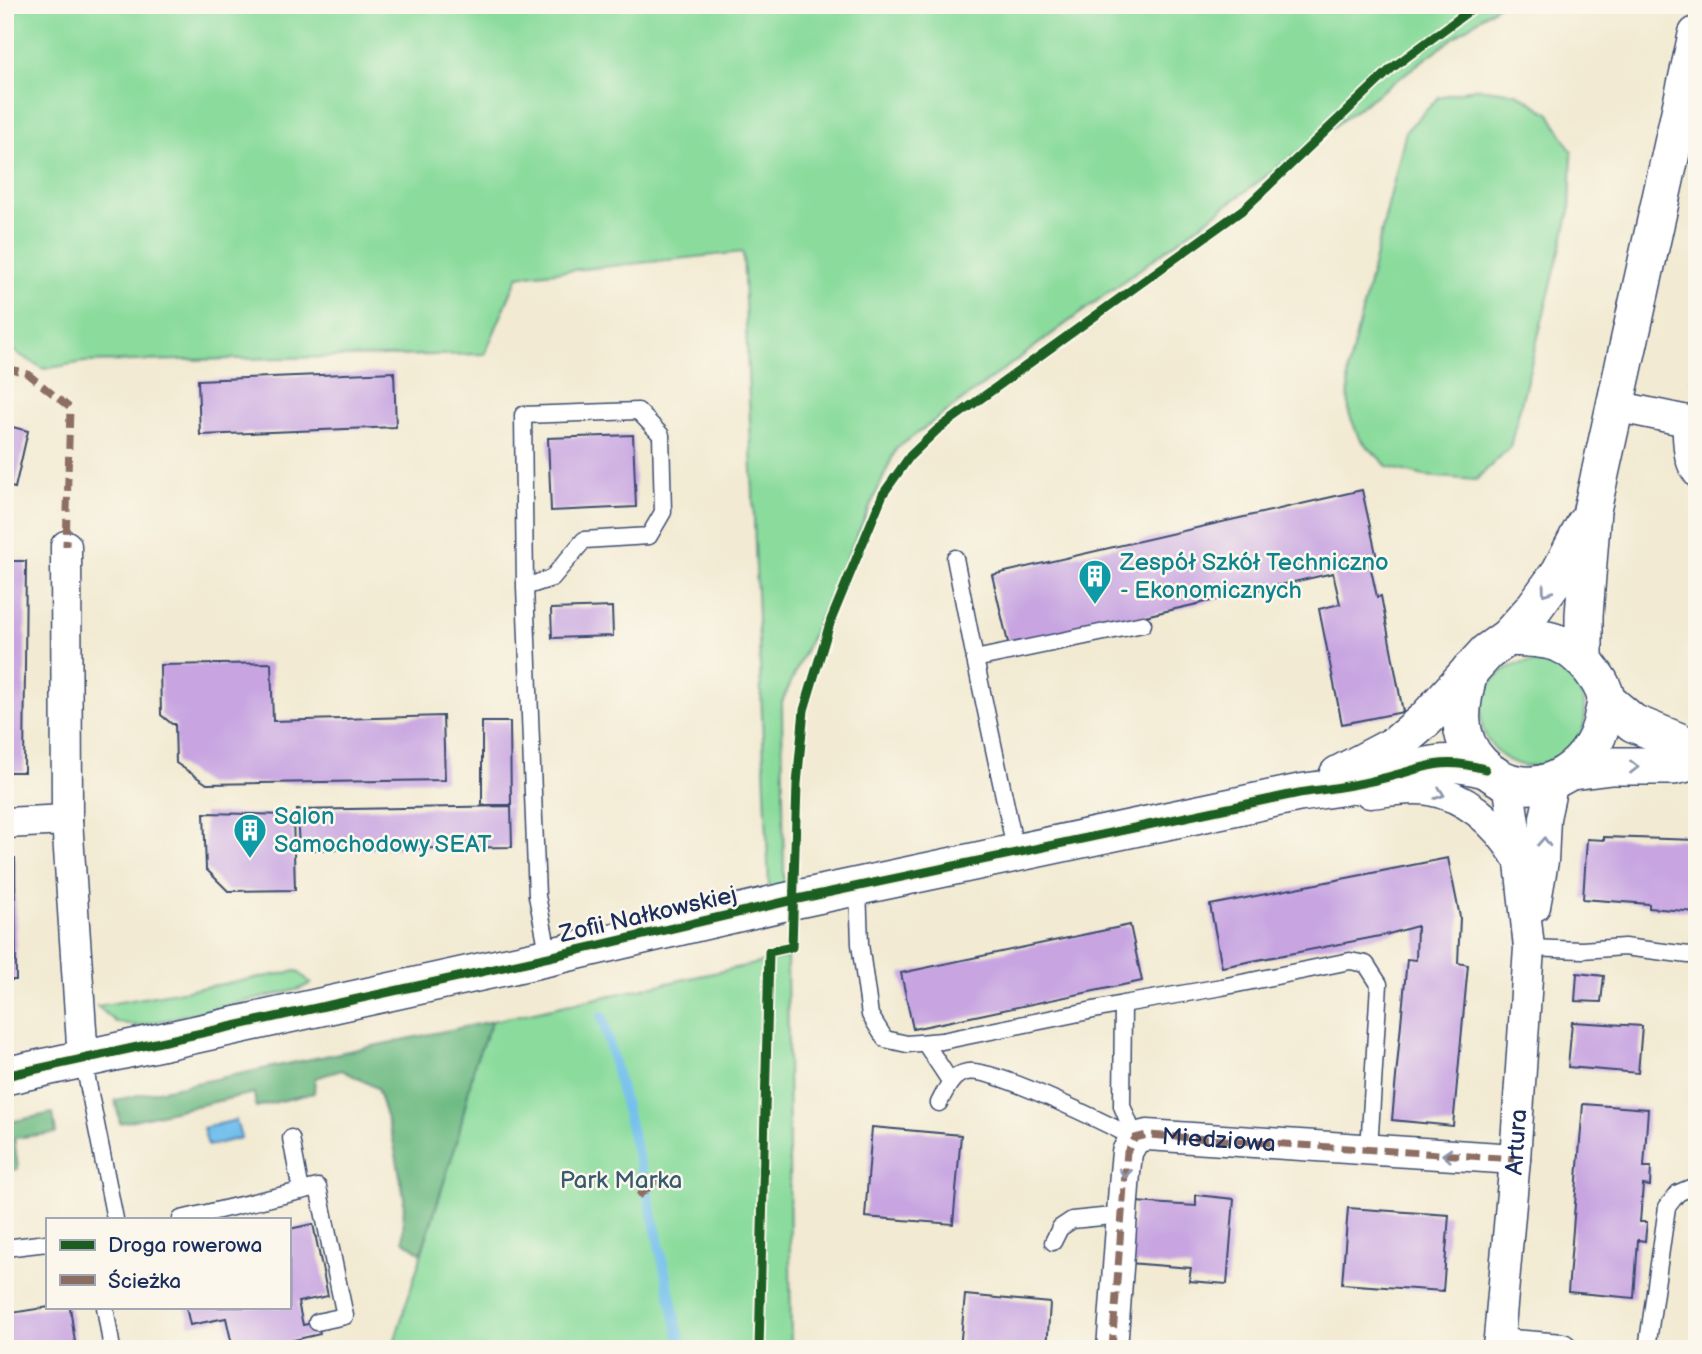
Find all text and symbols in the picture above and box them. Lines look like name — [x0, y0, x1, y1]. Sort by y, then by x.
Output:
place label: Zespół Szkół Techniczno - Ekonomicznych — [1119, 548, 1389, 605]
building icon: Zespół Szkół Techniczno - Ekonomicznych — [1076, 557, 1114, 606]
one-way arrow — [1542, 583, 1555, 596]
one-way arrow — [1629, 759, 1640, 774]
one-way arrow — [1433, 786, 1446, 800]
place label: Salon Samochodowy SEAT — [274, 802, 492, 859]
building icon: Salon Samochodowy SEAT — [231, 811, 269, 860]
one-way arrow — [1536, 836, 1551, 847]
street label: Zofii Nałkowskiej — [556, 880, 740, 949]
street label: Artura — [1500, 1108, 1533, 1176]
street label: Miedziowa — [1161, 1122, 1277, 1158]
one-way arrow — [1441, 1147, 1452, 1162]
park label: Park Marka — [560, 1166, 682, 1195]
one-way arrow — [1118, 1167, 1133, 1178]
legend — [46, 1218, 290, 1308]
text: Droga rowerowa — [108, 1233, 262, 1258]
text: Ścieżka — [108, 1269, 181, 1294]

